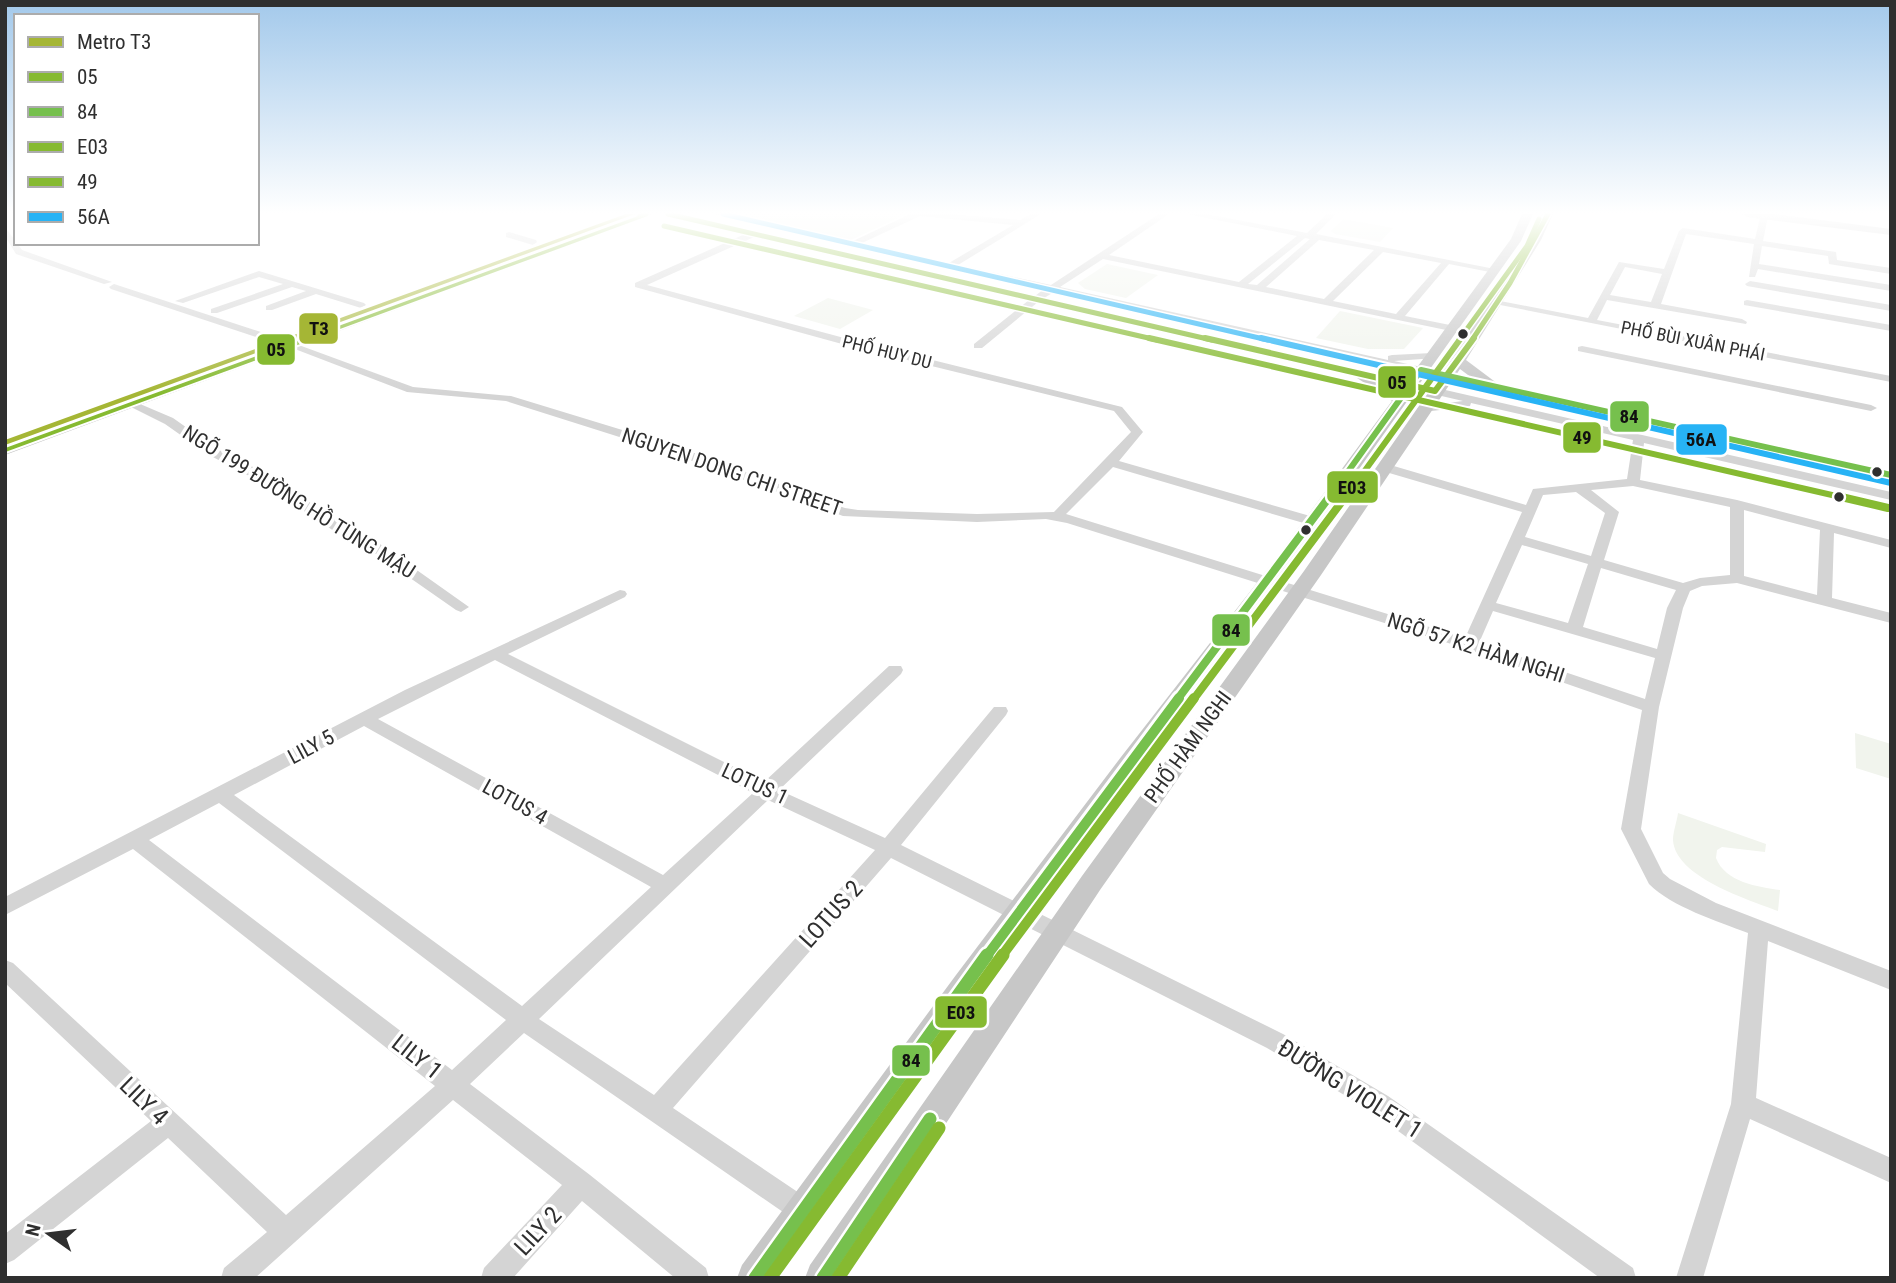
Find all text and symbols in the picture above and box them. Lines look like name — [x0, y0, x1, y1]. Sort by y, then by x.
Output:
legend — [14, 14, 259, 245]
text: Metro T3 — [77, 30, 151, 54]
text: 05 — [77, 65, 98, 89]
text: 84 — [77, 100, 98, 124]
text: E03 — [77, 135, 108, 159]
text: 49 — [77, 170, 98, 194]
text: 56A — [77, 205, 110, 229]
line badge: T3 — [298, 312, 339, 345]
street label: PHỐ BÙI XUÂN PHÁI — [1619, 314, 1767, 365]
text: T3 — [309, 317, 329, 340]
unlabelled marker — [1456, 327, 1470, 341]
street label: PHỐ HUY DU — [840, 328, 934, 373]
line badge: 05 — [256, 333, 296, 366]
text: 05 — [266, 338, 286, 361]
line badge: 05 — [1377, 365, 1417, 399]
text: 05 — [1387, 371, 1407, 394]
line badge: 84 — [1609, 400, 1650, 433]
text: 84 — [1619, 405, 1639, 428]
street label: NGÕ 199 ĐƯỜNG HỒ TÙNG MẬU — [178, 420, 420, 584]
line badge: 49 — [1562, 421, 1602, 454]
street label: NGUYEN DONG CHI STREET — [619, 423, 845, 521]
line badge: 56A — [1675, 423, 1728, 456]
text: 49 — [1572, 426, 1592, 449]
text: 56A — [1686, 428, 1717, 451]
unlabelled marker — [1870, 465, 1884, 479]
line badge: E03 — [1326, 470, 1379, 504]
text: E03 — [1338, 476, 1366, 499]
unlabelled marker — [1832, 490, 1846, 504]
unlabelled marker — [1299, 523, 1313, 537]
street label: NGÕ 57 K2 HÀM NGHI — [1384, 608, 1568, 688]
line badge: 84 — [1211, 613, 1251, 647]
text: 84 — [1221, 619, 1241, 642]
street label: PHỐ HÀM NGHI — [1139, 686, 1236, 807]
street label: LILY 5 — [284, 725, 338, 769]
street label: LOTUS 1 — [718, 758, 792, 810]
street label: LOTUS 4 — [478, 774, 552, 830]
street label: LOTUS 2 — [794, 875, 868, 953]
line badge: E03 — [934, 995, 988, 1029]
text: E03 — [947, 1001, 975, 1024]
street label: LILY 1 — [386, 1029, 448, 1085]
street label: ĐƯỜNG VIOLET 1 — [1273, 1034, 1427, 1144]
line badge: 84 — [891, 1044, 931, 1077]
text: 84 — [901, 1049, 921, 1072]
street label: LILY 4 — [114, 1071, 174, 1131]
north arrow — [14, 1199, 84, 1269]
street label: LILY 2 — [509, 1201, 567, 1261]
text: N — [20, 1222, 46, 1238]

